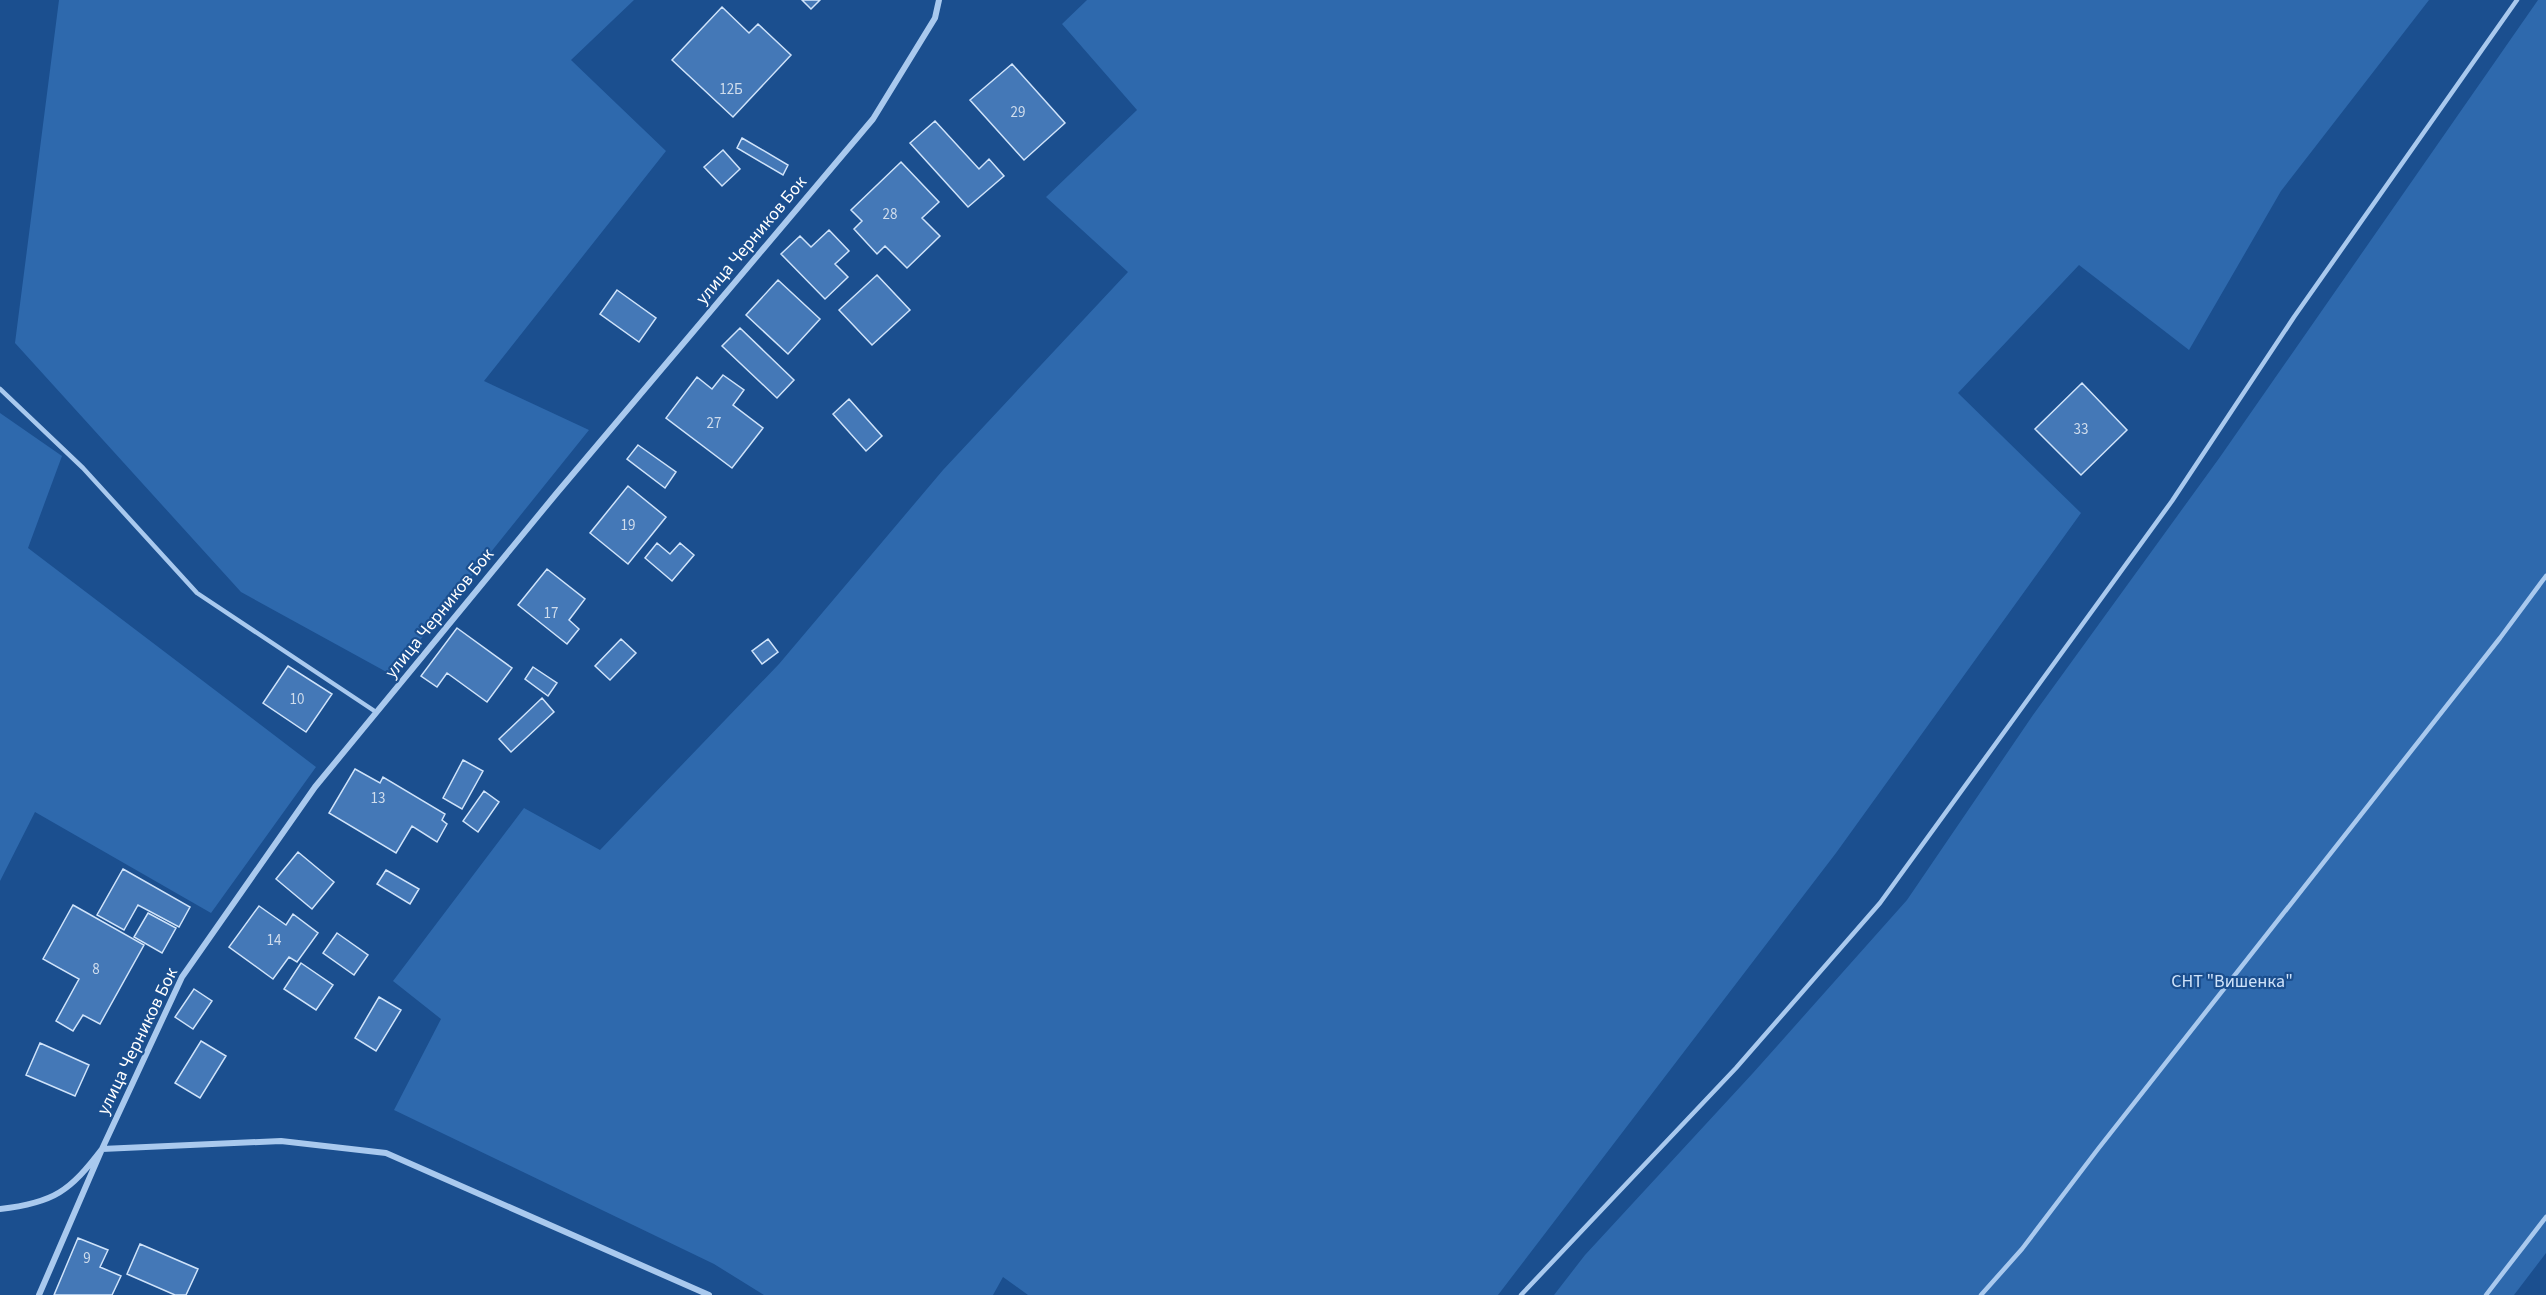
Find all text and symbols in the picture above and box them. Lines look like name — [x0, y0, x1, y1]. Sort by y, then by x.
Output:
house number: 12Б — [719, 79, 743, 100]
house number: 29 — [1011, 102, 1025, 123]
street label: улица Черников Бок — [690, 171, 813, 310]
house number: 28 — [883, 204, 897, 225]
house number: 27 — [707, 413, 721, 434]
house number: 33 — [2074, 419, 2088, 440]
house number: 19 — [621, 515, 635, 536]
street label: улица Черников Бок — [379, 543, 500, 684]
house number: 17 — [544, 603, 558, 624]
house number: 10 — [290, 689, 304, 710]
house number: 13 — [371, 788, 385, 809]
house number: 14 — [267, 930, 282, 951]
house number: 8 — [92, 959, 100, 980]
street label: улица Черников Бок — [91, 963, 184, 1119]
park label: СНТ "Вишенка" — [2171, 969, 2293, 994]
house number: 9 — [83, 1248, 91, 1269]

